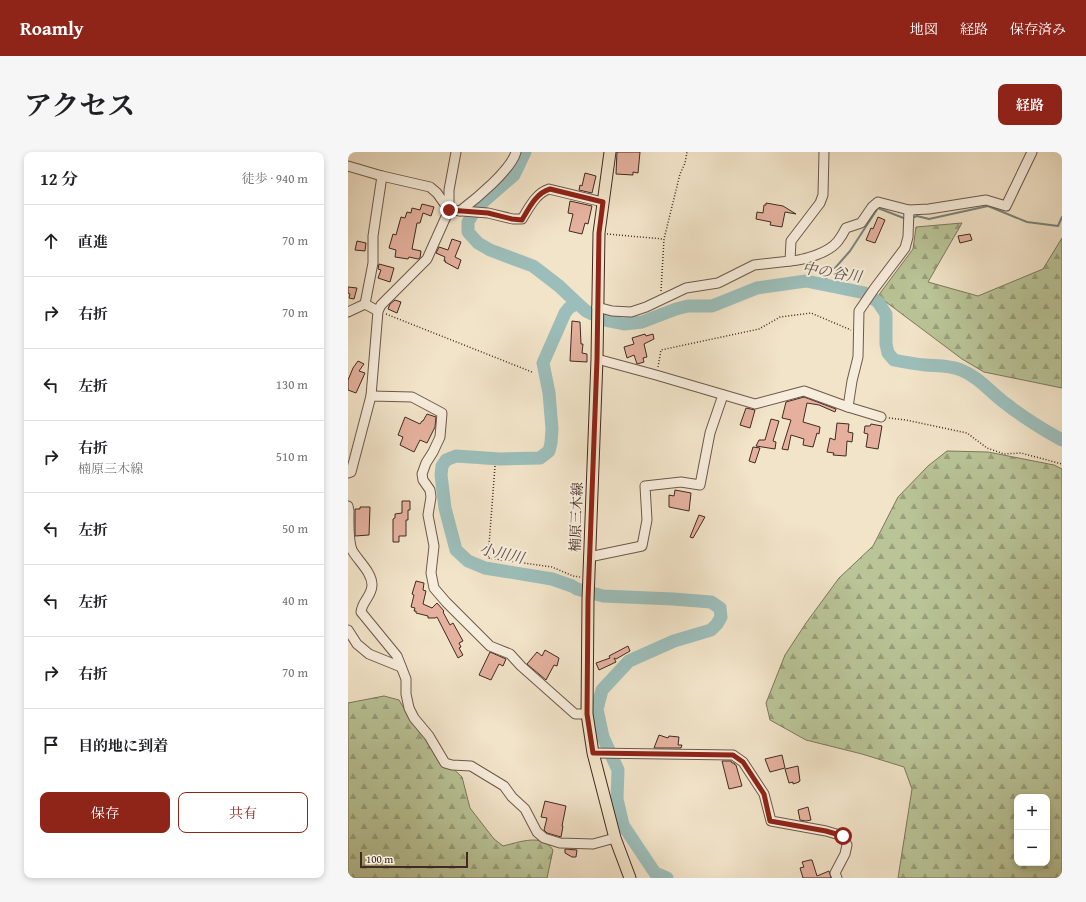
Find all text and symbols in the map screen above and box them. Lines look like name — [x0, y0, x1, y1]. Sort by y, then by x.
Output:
text: Roamly — [20, 14, 84, 42]
text: 地図 — [910, 19, 938, 39]
text: 経路 — [960, 19, 988, 39]
text: 保存済み — [1010, 19, 1066, 39]
text: アクセス — [24, 84, 135, 125]
button: 経路 — [998, 84, 1062, 125]
text: 12 分 — [40, 166, 78, 191]
text: 徒歩 · 940 m — [242, 169, 308, 188]
route end — [440, 201, 458, 219]
icon: ahead — [40, 230, 62, 252]
text: 直進 — [78, 231, 108, 252]
text: 70 m — [282, 231, 308, 250]
water label: 中の谷川 — [801, 257, 865, 287]
icon: right — [40, 302, 62, 324]
text: 右折 — [78, 303, 108, 324]
text: 70 m — [282, 303, 308, 322]
icon: left — [40, 374, 62, 396]
text: 左折 — [78, 375, 108, 396]
text: 130 m — [276, 375, 308, 394]
text: 右折 — [78, 437, 108, 458]
icon: right — [40, 446, 62, 468]
text: 510 m — [276, 447, 308, 466]
text: 楠原三木線 — [78, 459, 143, 478]
street label: 楠原三木線 — [565, 482, 587, 552]
icon: left — [40, 518, 62, 540]
text: 左折 — [78, 519, 108, 540]
text: 50 m — [282, 519, 308, 538]
water label: 小川川 — [478, 538, 528, 569]
icon: left — [40, 590, 62, 612]
text: 左折 — [78, 591, 108, 612]
text: 40 m — [282, 591, 308, 610]
icon: right — [40, 662, 62, 684]
text: 右折 — [78, 663, 108, 684]
text: 70 m — [282, 663, 308, 682]
icon: arrive — [40, 734, 62, 756]
text: 目的地に到着 — [78, 735, 168, 756]
button: 保存 — [40, 792, 170, 833]
button: 共有 — [178, 792, 308, 833]
map controls — [1014, 794, 1050, 866]
button: + — [1014, 794, 1050, 830]
route start — [834, 827, 852, 845]
button: − — [1014, 830, 1050, 866]
scale bar — [360, 850, 468, 869]
text: 100 m — [366, 851, 393, 867]

